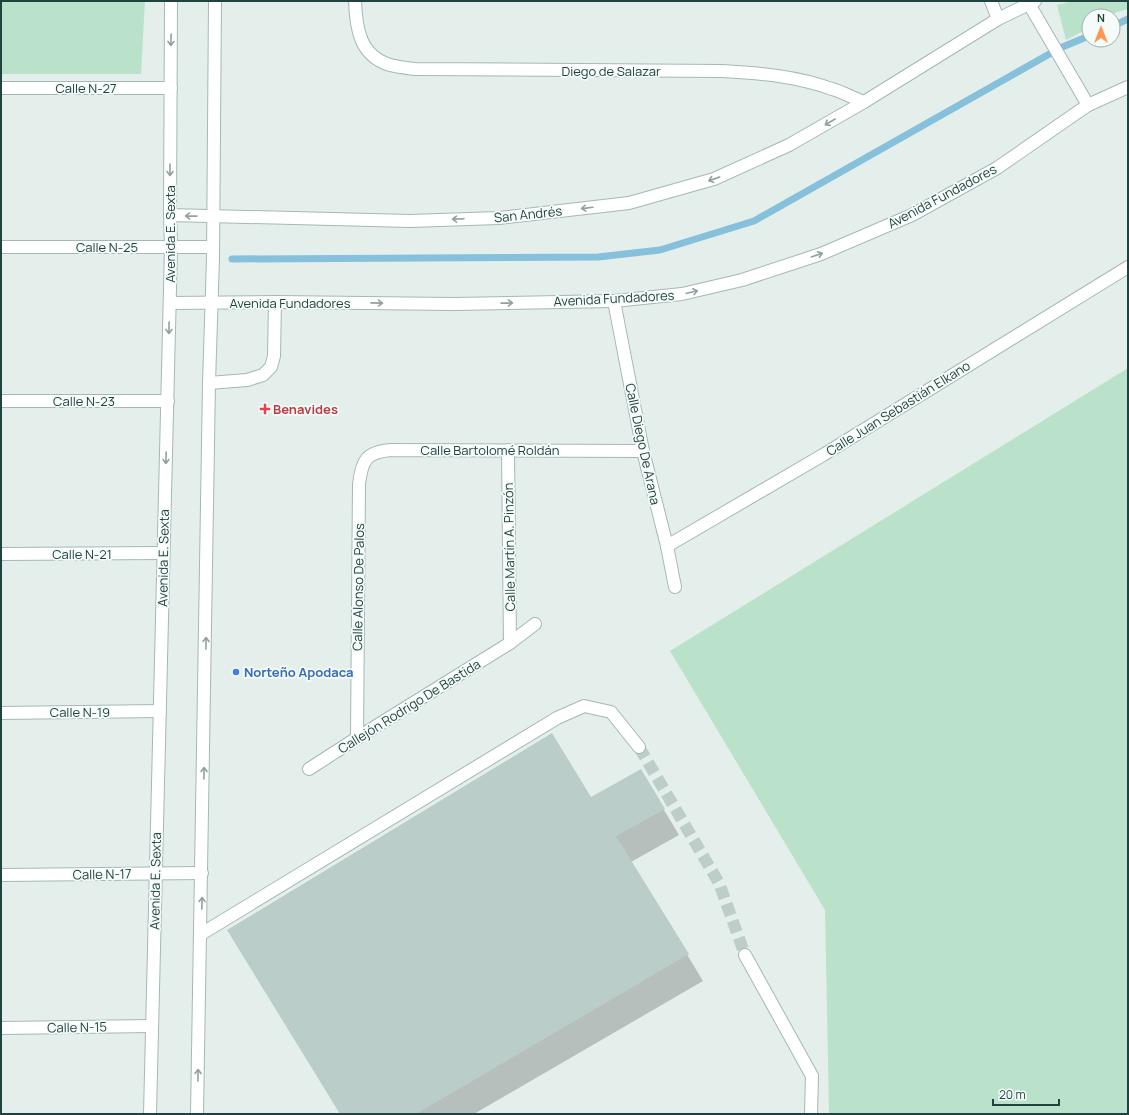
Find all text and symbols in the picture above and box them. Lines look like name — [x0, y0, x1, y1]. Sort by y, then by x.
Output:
north arrow — [1081, 8, 1121, 48]
text: N — [1097, 10, 1105, 25]
one-way arrow — [167, 33, 175, 46]
street label: Diego de Salazar — [561, 62, 661, 80]
street label: Calle N-27 — [55, 79, 117, 97]
one-way arrow — [824, 118, 836, 126]
street label: Avenida Fundadores — [884, 160, 1000, 232]
one-way arrow — [166, 163, 174, 176]
one-way arrow — [708, 175, 720, 183]
street label: Avenida E. Sexta — [161, 185, 179, 283]
street label: San Andrés — [493, 201, 563, 227]
one-way arrow — [581, 204, 594, 212]
one-way arrow — [185, 212, 198, 219]
one-way arrow — [452, 216, 465, 223]
street label: Calle N-25 — [76, 238, 138, 256]
one-way arrow — [810, 251, 823, 258]
street label: Avenida Fundadores — [553, 286, 675, 310]
one-way arrow — [685, 287, 698, 295]
street label: Avenida Fundadores — [230, 294, 351, 312]
one-way arrow — [370, 299, 383, 307]
one-way arrow — [500, 299, 513, 307]
one-way arrow — [165, 321, 173, 334]
street label: Calle Juan Sebastián Elkano — [823, 356, 974, 460]
street label: Calle Diego De Arana — [621, 382, 665, 506]
street label: Calle N-23 — [53, 392, 115, 410]
place label: Benavides — [273, 400, 338, 418]
marker: Benavides — [260, 404, 270, 414]
street label: Calle Bartolomé Roldán — [421, 441, 559, 459]
one-way arrow — [162, 451, 170, 464]
street label: Calle Martín A. Pinzón — [499, 482, 519, 612]
street label: Avenida E. Sexta — [153, 509, 173, 607]
street label: Calle Alonso De Palos — [348, 523, 368, 651]
street label: Calle N-21 — [52, 545, 112, 563]
one-way arrow — [202, 637, 209, 650]
street label: Callejón Rodrigo De Bastida — [334, 655, 484, 757]
place label: Norteño Apodaca — [244, 663, 354, 681]
marker: Norteño Apodaca — [231, 667, 241, 677]
street label: Calle N-19 — [50, 703, 110, 721]
one-way arrow — [200, 767, 208, 780]
street label: Avenida E. Sexta — [145, 832, 165, 930]
street label: Calle N-17 — [72, 864, 132, 884]
one-way arrow — [198, 897, 205, 910]
street label: Calle N-15 — [47, 1017, 107, 1037]
one-way arrow — [194, 1069, 202, 1082]
scale bar — [993, 1081, 1059, 1107]
text: 20 m — [999, 1086, 1026, 1103]

